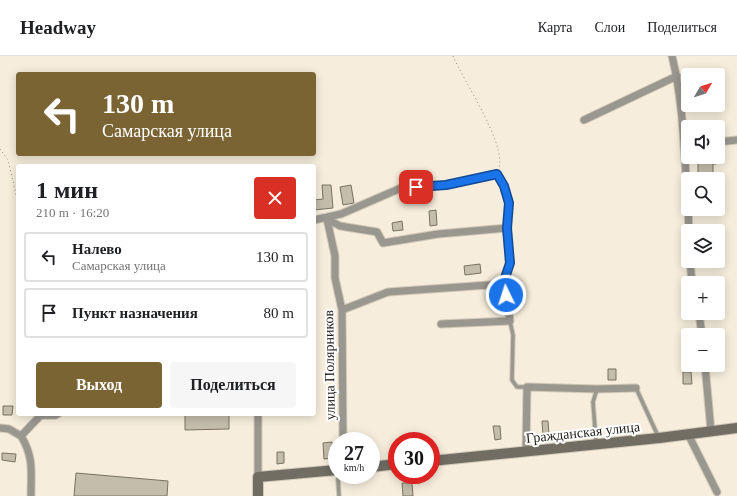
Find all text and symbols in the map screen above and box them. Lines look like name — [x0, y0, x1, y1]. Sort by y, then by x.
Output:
text: Headway — [20, 17, 96, 38]
text: Карта — [538, 20, 572, 35]
text: Слои — [594, 20, 625, 35]
text: Поделиться — [647, 20, 717, 35]
north arrow — [681, 68, 725, 112]
map controls — [681, 68, 725, 372]
icon: left — [36, 88, 88, 140]
text: 130 m — [102, 88, 174, 119]
button: sound — [681, 120, 725, 164]
text: Самарская улица — [102, 121, 232, 141]
pin — [399, 170, 433, 204]
button: search — [681, 172, 725, 216]
icon: arrive — [405, 176, 427, 198]
text: 1 мин — [36, 177, 98, 203]
button: close — [254, 177, 296, 219]
text: 210 m · 16:20 — [36, 205, 109, 220]
button: layers — [681, 224, 725, 268]
text: Налево — [72, 241, 122, 257]
icon: left — [38, 246, 60, 268]
text: 130 m — [256, 249, 294, 265]
text: Самарская улица — [72, 258, 166, 273]
position arrow — [485, 274, 527, 316]
button: + — [681, 276, 725, 320]
icon: arrive — [38, 302, 60, 324]
text: Пункт назначения — [72, 305, 198, 321]
text: 80 m — [264, 305, 294, 321]
street label: улица Полярников — [321, 309, 338, 420]
button: − — [681, 328, 725, 372]
button: Выход — [36, 362, 162, 408]
button: Поделиться — [170, 362, 296, 408]
street label: Гражданская улица — [525, 419, 642, 446]
speed limit sign: 30 — [388, 432, 440, 484]
text: 27 — [344, 442, 364, 464]
text: km/h — [344, 462, 364, 473]

